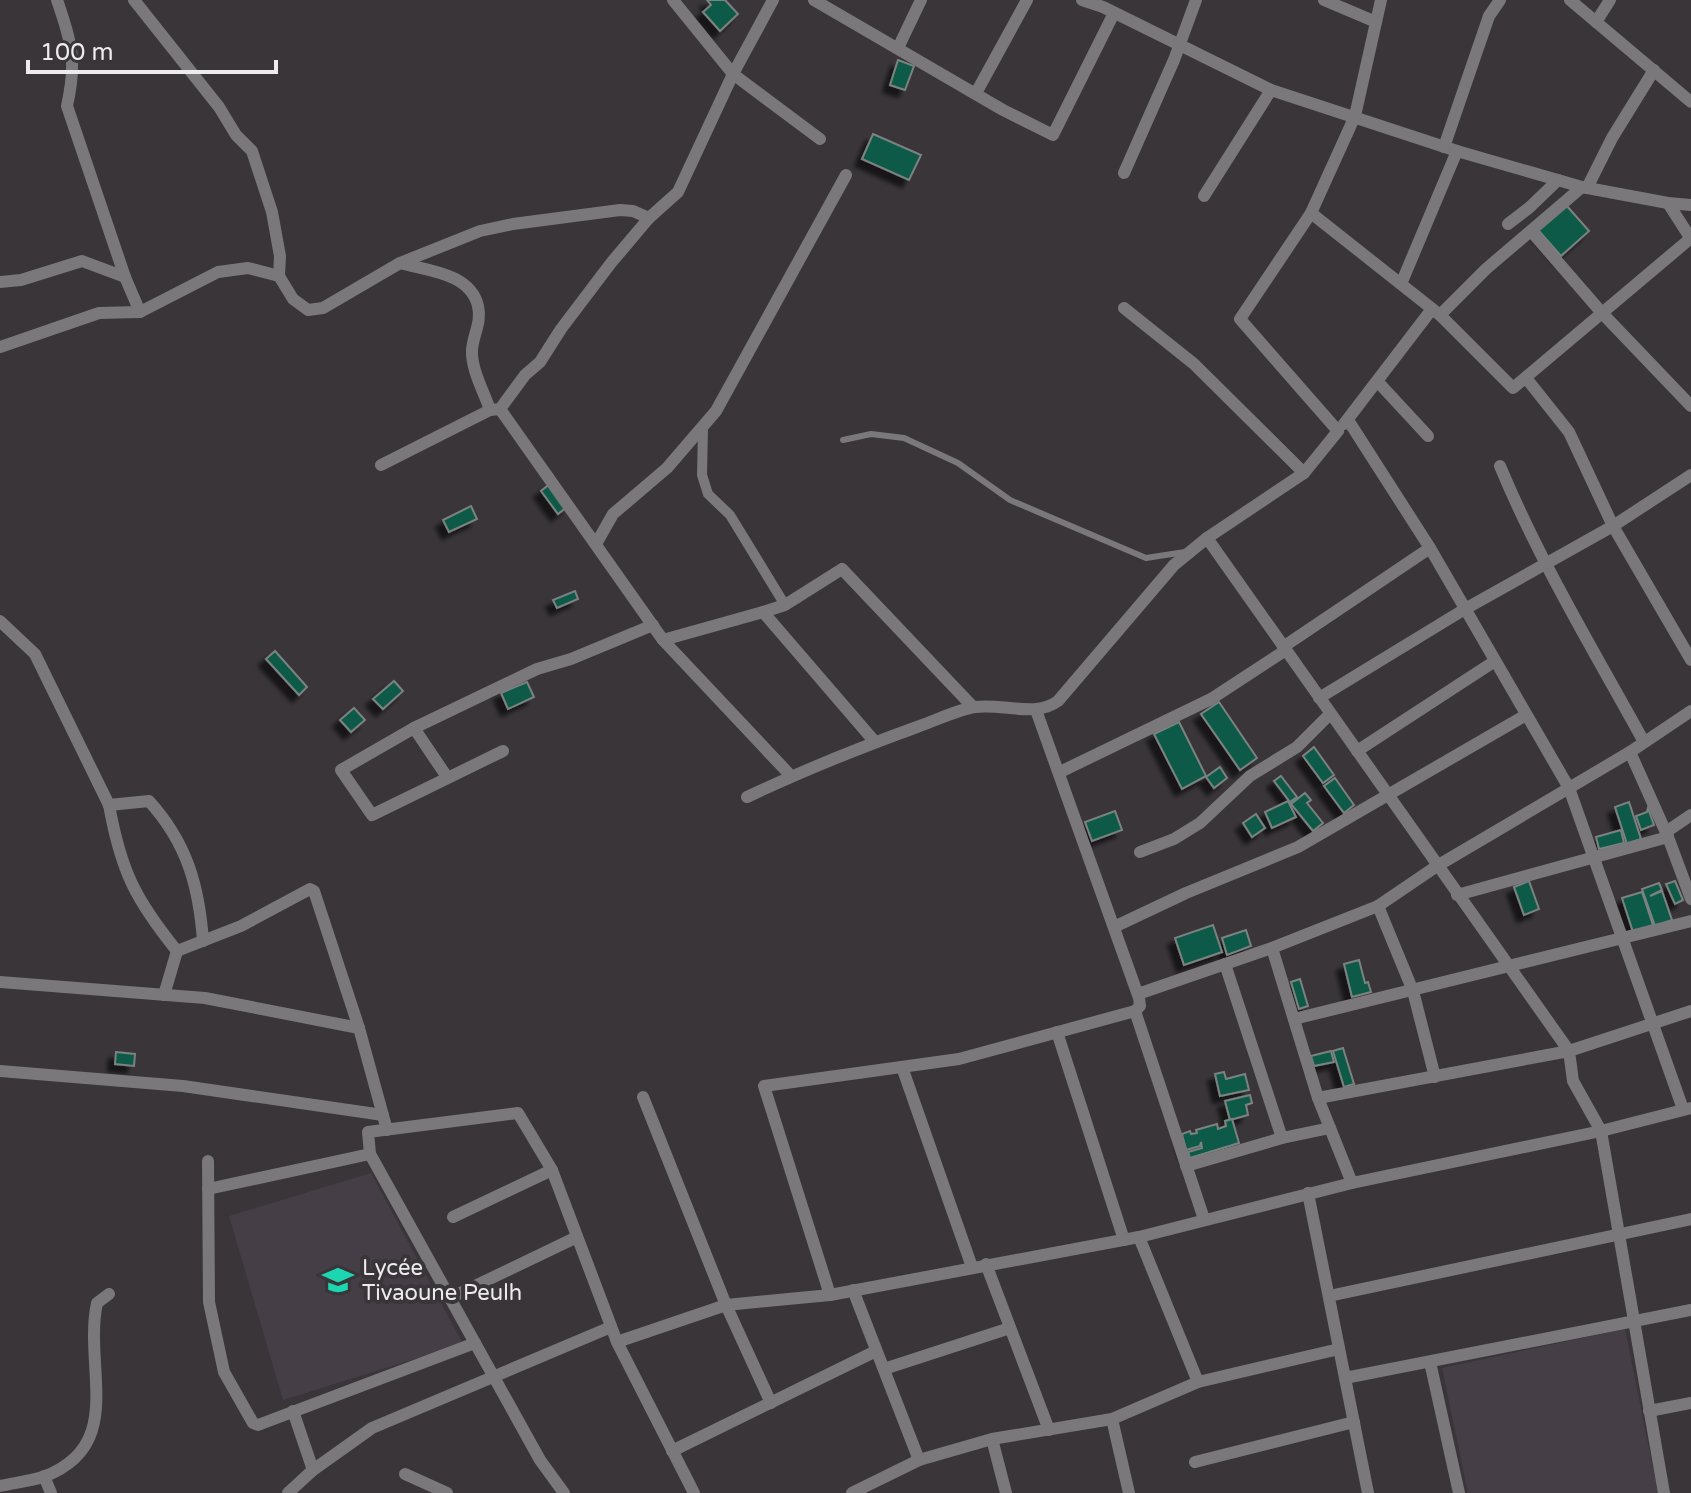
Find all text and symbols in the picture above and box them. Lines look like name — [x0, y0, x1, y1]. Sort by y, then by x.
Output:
scale bar — [28, 24, 276, 74]
text: 100 m — [40, 38, 114, 67]
place label: Lycée Tivaoune Peulh — [362, 1255, 522, 1306]
school or university icon: Lycée Tivaoune Peulh — [321, 1263, 355, 1297]

